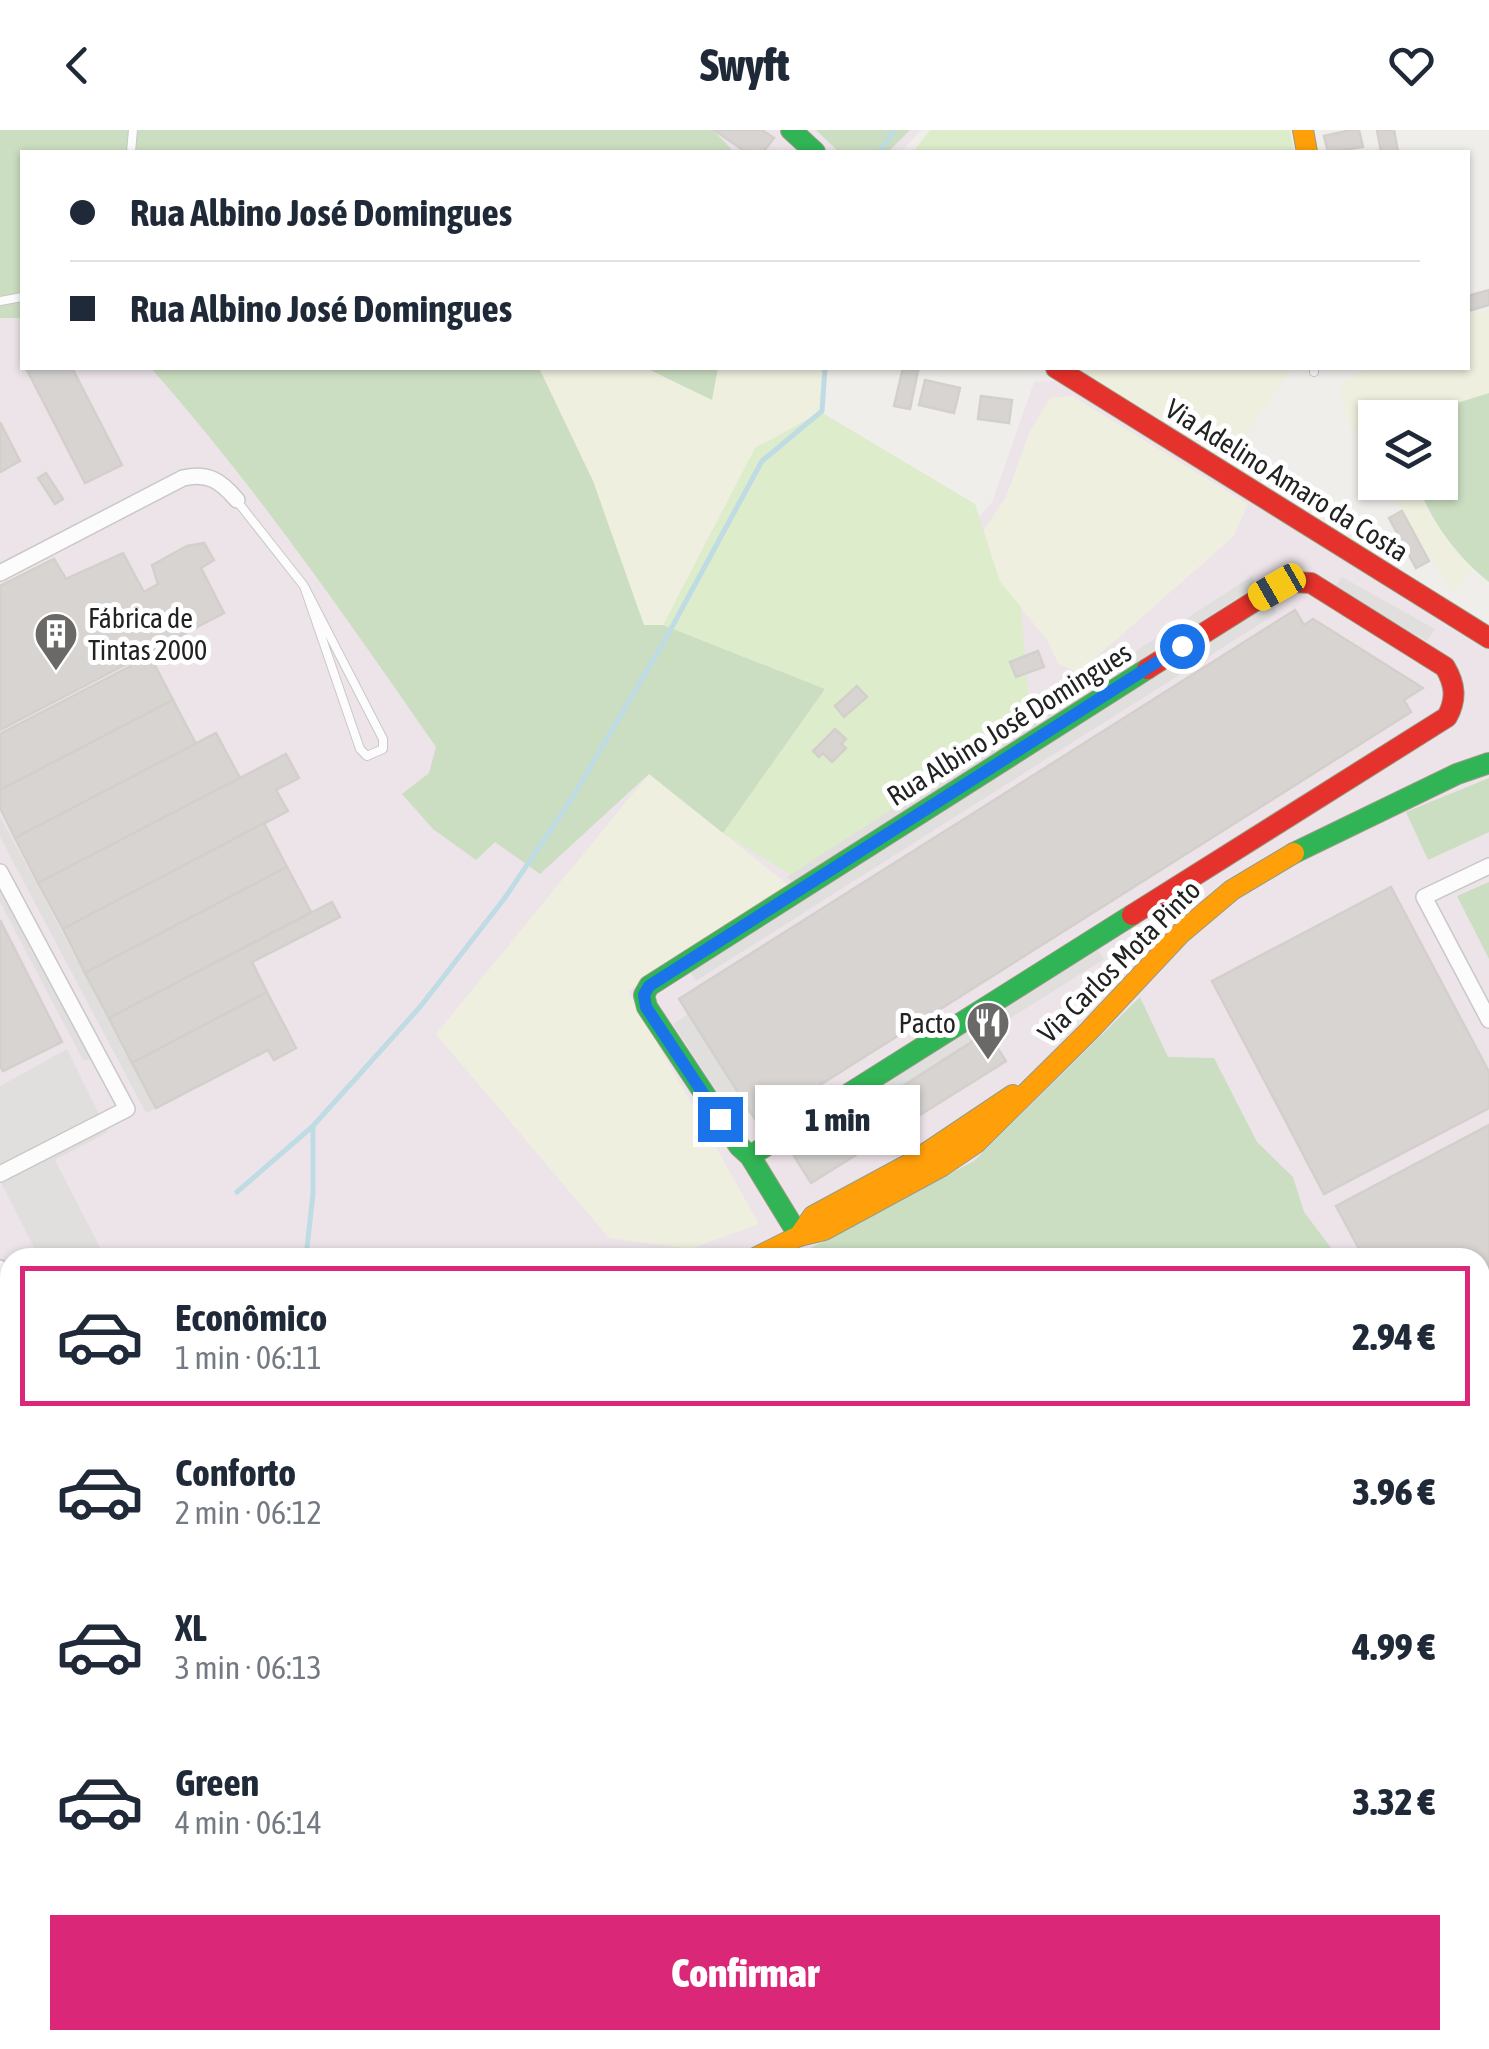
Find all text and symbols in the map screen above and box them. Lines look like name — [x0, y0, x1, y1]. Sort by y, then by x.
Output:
icon: back — [50, 38, 105, 93]
icon: heart — [1384, 38, 1439, 93]
text: Swyft — [700, 39, 789, 91]
text: Rua Albino José Domingues — [130, 191, 512, 234]
text: Rua Albino José Domingues — [130, 287, 512, 330]
street label: Via Adelino Amaro da Costa — [1160, 392, 1414, 568]
map controls — [1358, 400, 1458, 500]
button: layers — [1358, 400, 1458, 500]
car — [1244, 559, 1310, 615]
place label: Fábrica de Tintas 2000 — [88, 602, 207, 666]
building icon: Fábrica de Tintas 2000 — [33, 611, 79, 672]
route start — [1160, 624, 1205, 669]
street label: Rua Albino José Domingues — [881, 636, 1137, 812]
street label: Via Carlos Mota Pinto — [1031, 873, 1207, 1049]
restaurant icon: Pacto — [965, 1000, 1011, 1061]
place label: Pacto — [899, 1007, 956, 1039]
callout: 1 min — [755, 1084, 920, 1154]
route end — [698, 1097, 743, 1142]
text: 1 min — [805, 1101, 870, 1138]
icon: car — [55, 1291, 145, 1381]
text: Econômico — [175, 1296, 327, 1339]
text: 2.94 € — [1352, 1315, 1435, 1358]
text: 1 min · 06:11 — [175, 1339, 322, 1376]
icon: car — [55, 1446, 145, 1536]
text: Conforto — [175, 1451, 296, 1494]
text: 3.96 € — [1352, 1470, 1435, 1513]
text: 2 min · 06:12 — [175, 1494, 322, 1531]
icon: car — [55, 1601, 145, 1691]
text: XL — [175, 1606, 207, 1649]
text: 4.99 € — [1352, 1625, 1435, 1668]
text: 3 min · 06:13 — [175, 1649, 322, 1686]
icon: car — [55, 1756, 145, 1846]
text: Green — [175, 1761, 259, 1804]
text: 3.32 € — [1352, 1780, 1435, 1823]
text: 4 min · 06:14 — [175, 1804, 322, 1841]
button: Confirmar — [50, 1915, 1440, 2030]

